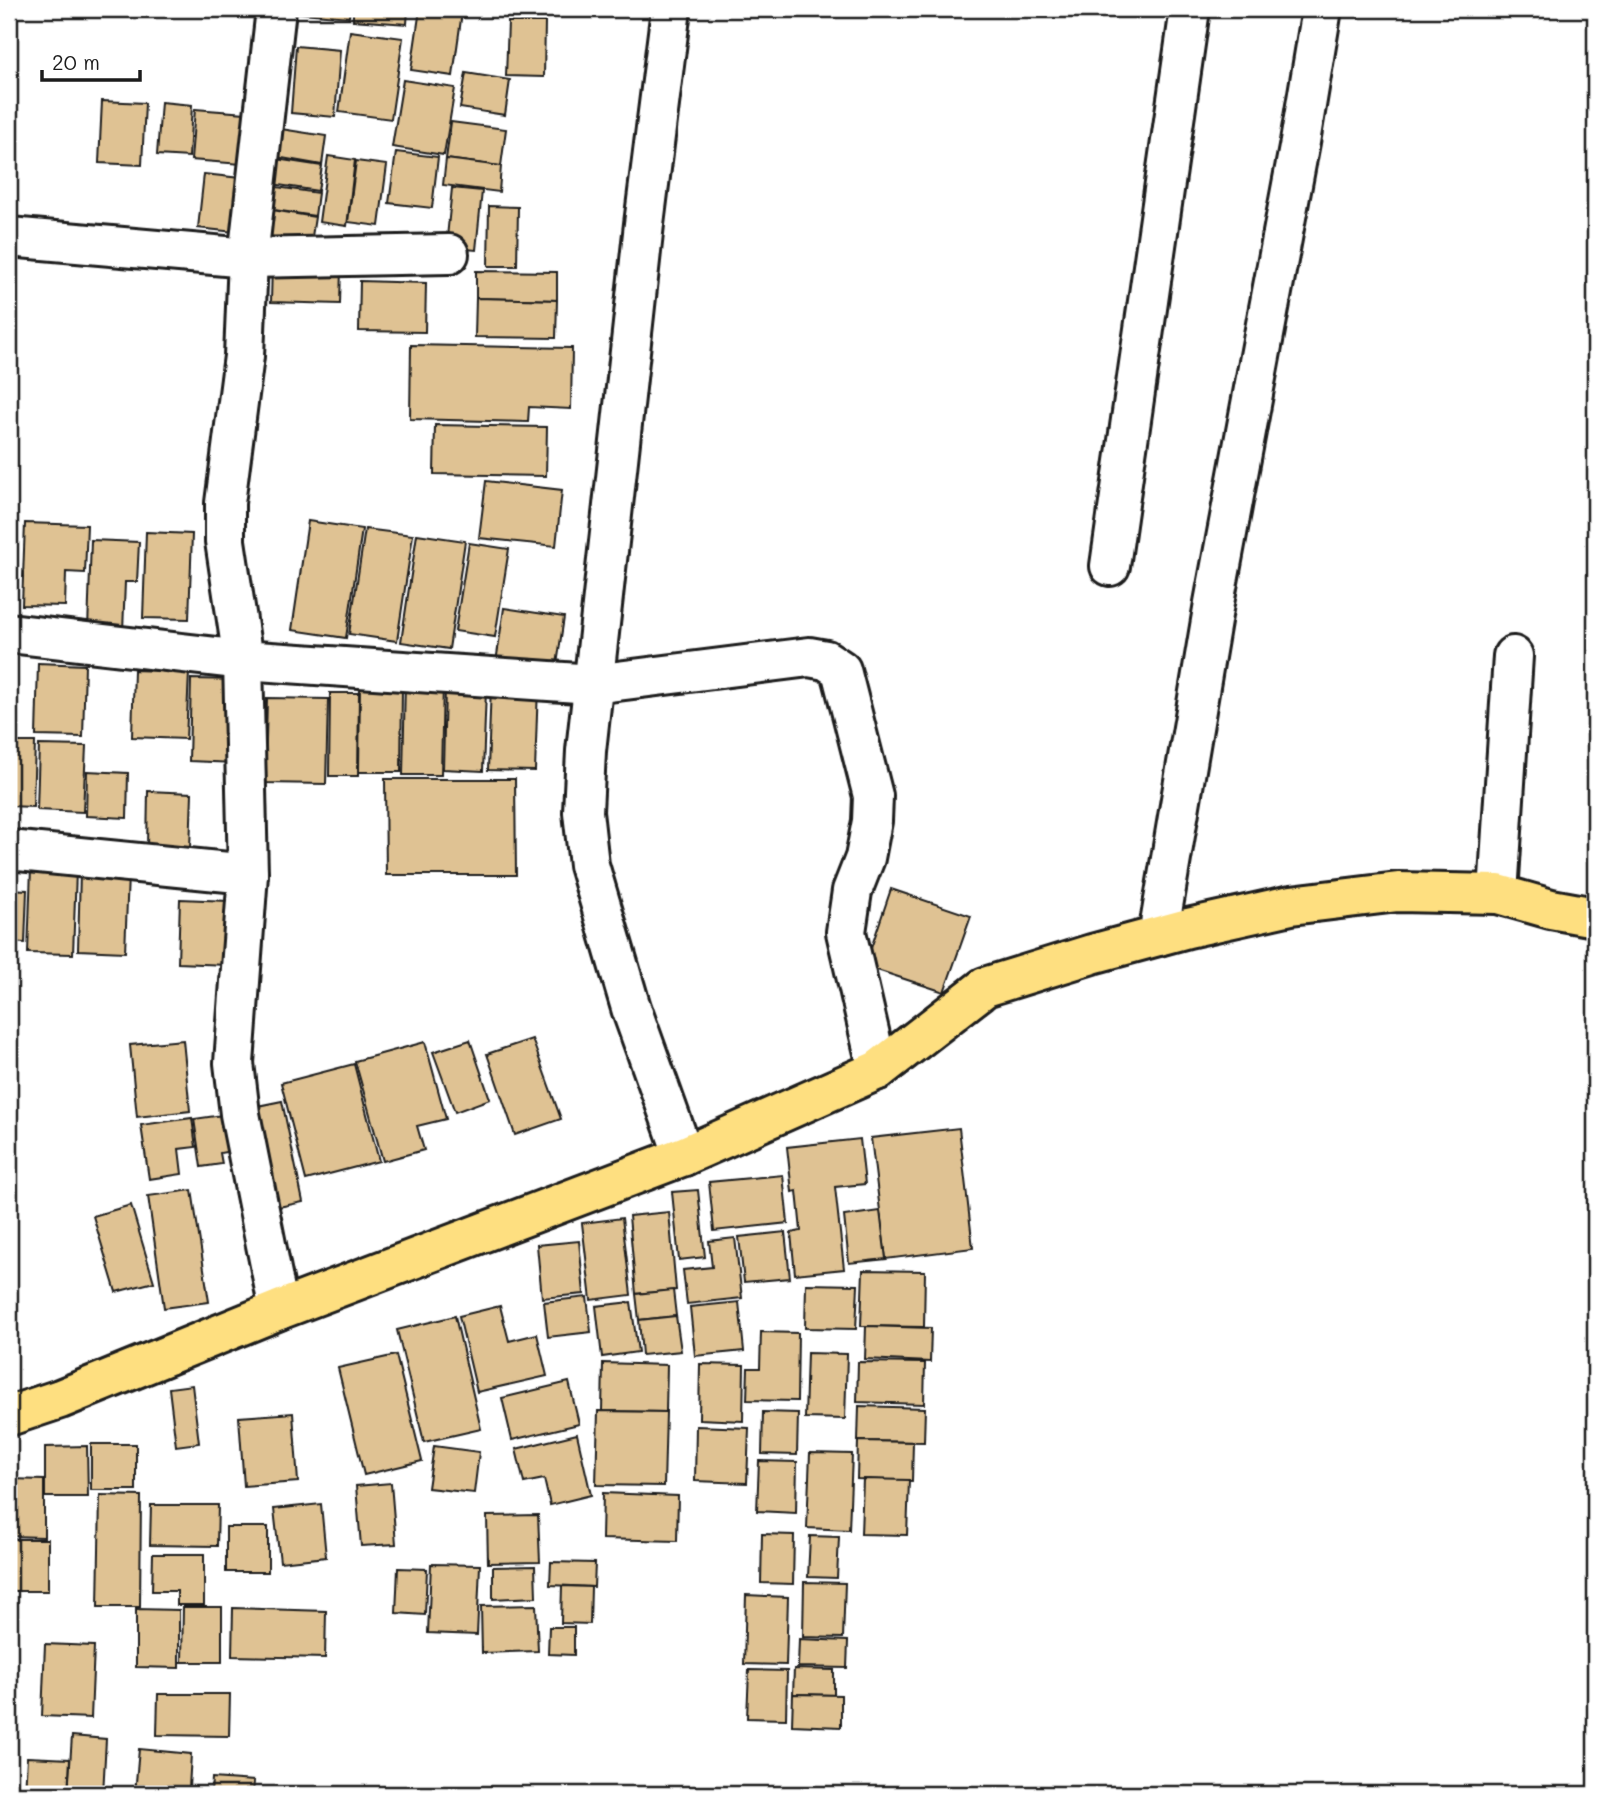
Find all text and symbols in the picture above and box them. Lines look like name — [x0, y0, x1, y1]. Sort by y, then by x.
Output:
scale bar — [42, 38, 140, 82]
text: 20 m — [52, 48, 100, 75]

